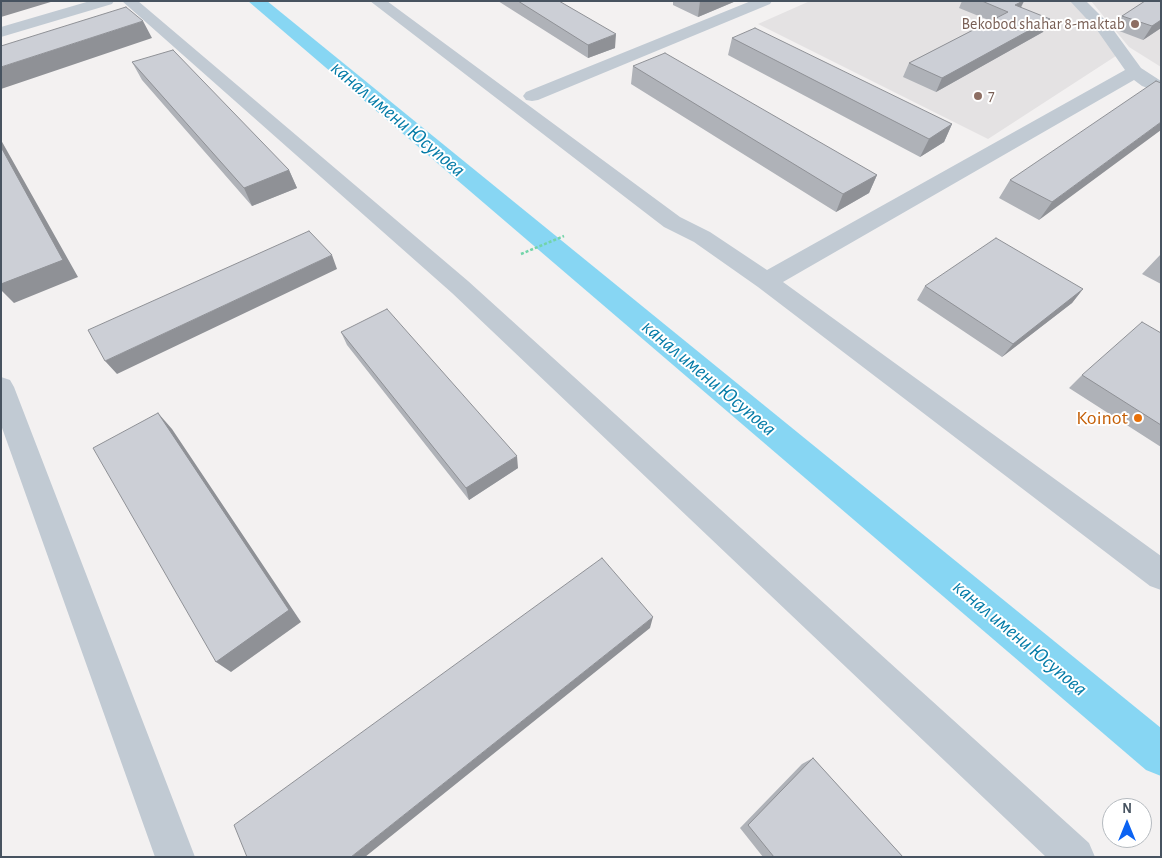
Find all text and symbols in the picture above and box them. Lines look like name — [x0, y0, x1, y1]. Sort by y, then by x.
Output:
place label: Bekobod shahar 8-maktab — [962, 14, 1125, 34]
marker: Bekobod shahar 8-maktab — [1129, 18, 1141, 30]
water label: канал имени Юсупова — [326, 55, 470, 183]
place label: 7 — [988, 86, 995, 106]
marker: 7 — [972, 90, 984, 102]
water label: канал имени Юсупова — [637, 314, 781, 442]
place label: Koinot — [1076, 406, 1128, 430]
marker: Koinot — [1132, 412, 1144, 424]
water label: канал имени Юсупова — [948, 574, 1092, 702]
north arrow — [1102, 798, 1152, 848]
text: N — [1122, 802, 1132, 816]

